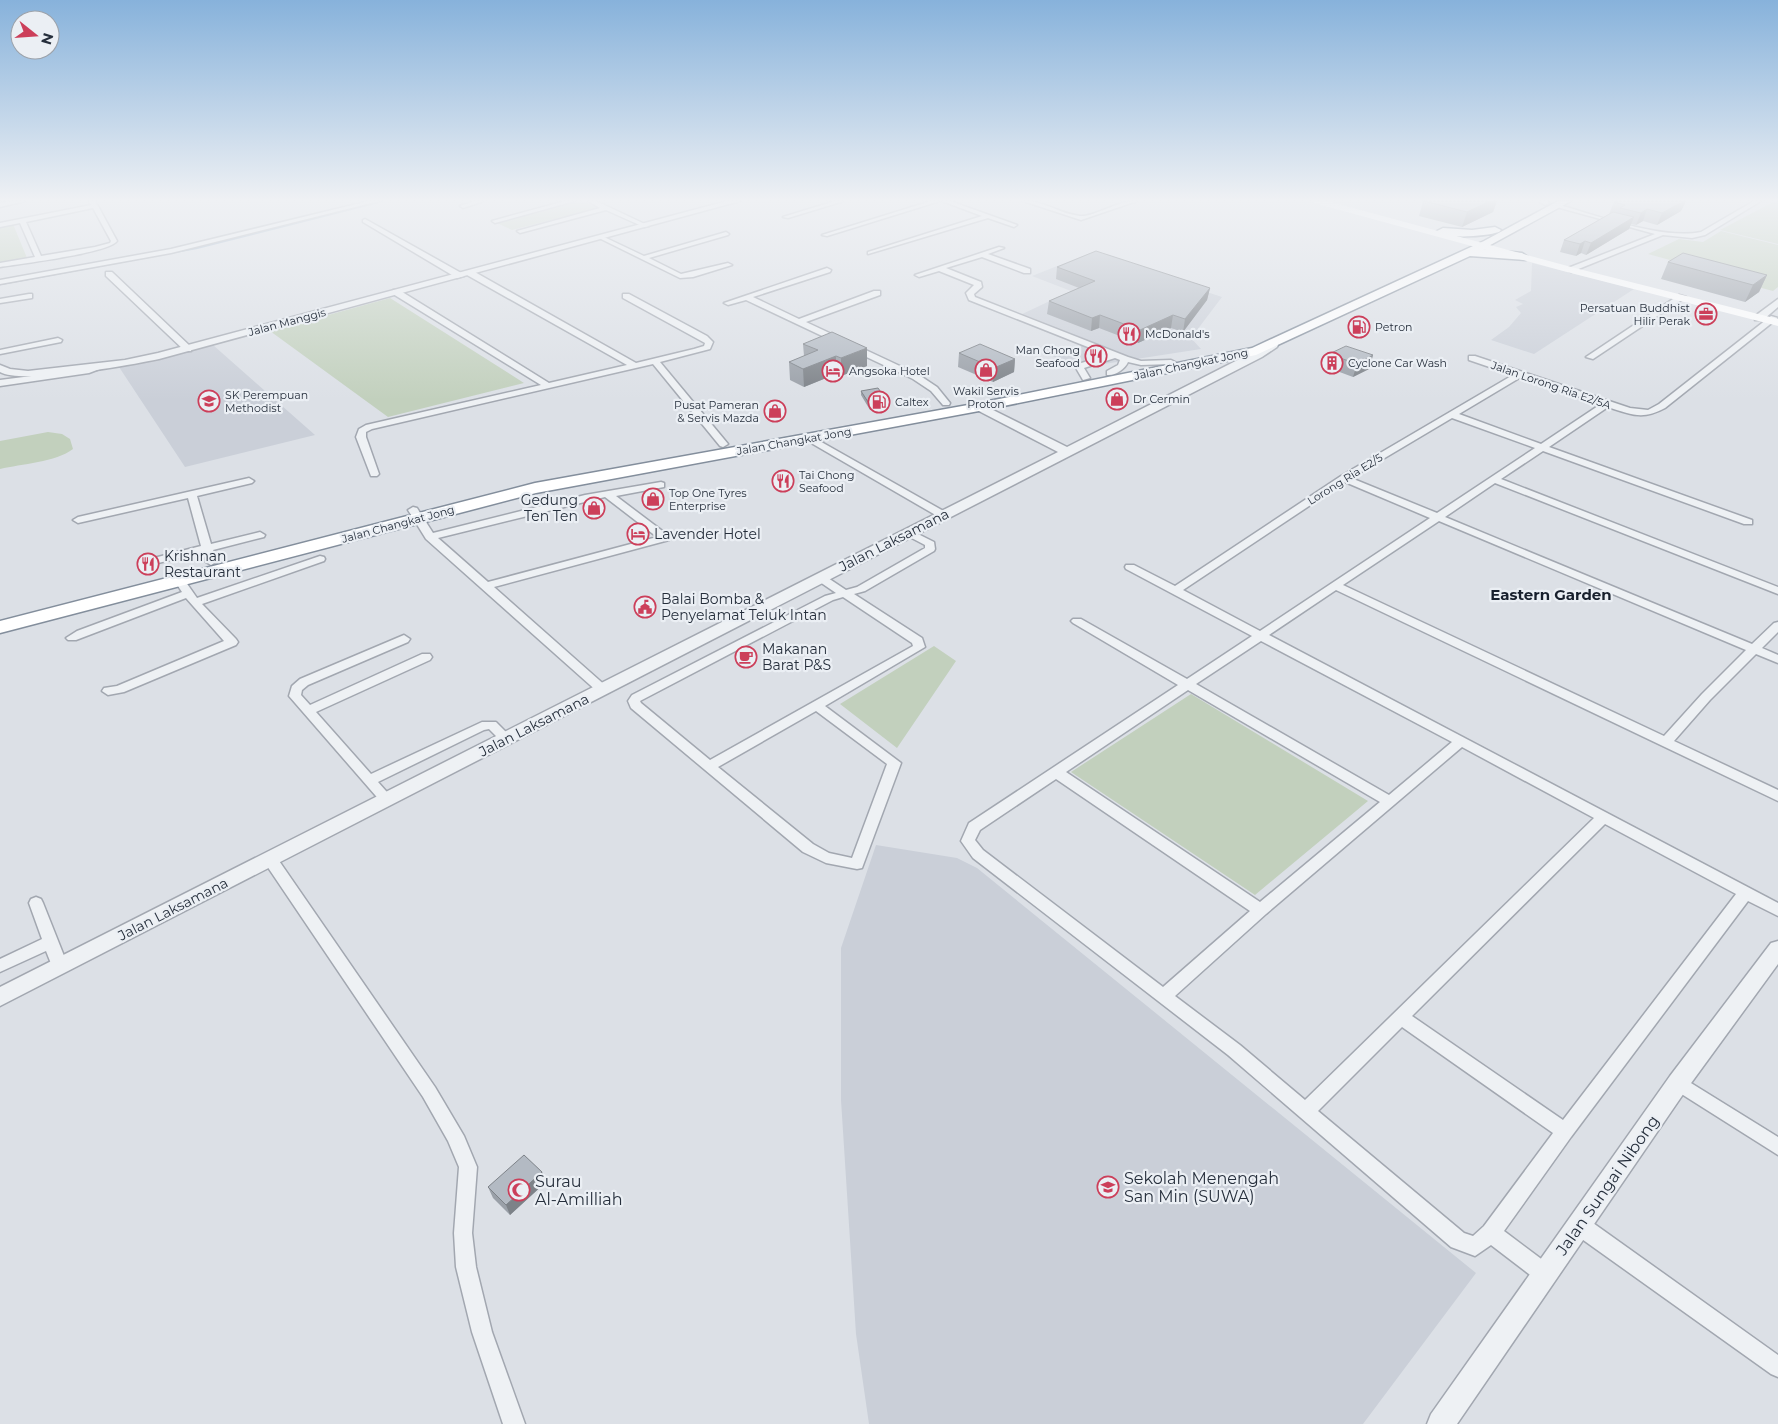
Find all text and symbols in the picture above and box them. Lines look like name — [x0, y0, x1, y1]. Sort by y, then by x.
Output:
north arrow — [10, 10, 60, 60]
text: N — [37, 31, 58, 47]
place label: Persatuan Buddhist Hilir Perak — [1580, 301, 1691, 328]
office icon: Persatuan Buddhist Hilir Perak — [1694, 302, 1718, 326]
street label: Jalan Manggis — [246, 305, 328, 339]
fuel station icon: Petron — [1347, 315, 1371, 339]
place label: Petron — [1375, 320, 1412, 334]
restaurant icon: McDonald's — [1117, 322, 1141, 346]
place label: McDonald's — [1145, 327, 1210, 341]
place label: Man Chong Seafood — [1016, 343, 1080, 370]
restaurant icon: Man Chong Seafood — [1084, 344, 1108, 368]
street label: Jalan Changkat Jong — [1132, 345, 1249, 383]
building icon: Cyclone Car Wash — [1320, 351, 1344, 375]
place label: Cyclone Car Wash — [1348, 356, 1447, 370]
shop icon: Wakil Servis Proton — [974, 358, 998, 382]
street label: Jalan Lorong Ria E2/5A — [1488, 358, 1613, 412]
hotel icon: Angsoka Hotel — [821, 359, 845, 383]
place label: Angsoka Hotel — [849, 364, 930, 378]
place label: Wakil Servis Proton — [953, 384, 1020, 411]
shop icon: Dr Cermin — [1105, 387, 1129, 411]
place label: SK Perempuan Methodist — [225, 388, 308, 415]
school or university icon: SK Perempuan Methodist — [197, 389, 221, 413]
fuel station icon: Caltex — [867, 390, 891, 414]
place label: Dr Cermin — [1133, 392, 1190, 406]
place label: Caltex — [895, 395, 929, 409]
place label: Pusat Pameran & Servis Mazda — [674, 398, 759, 425]
shop icon: Pusat Pameran & Servis Mazda — [763, 399, 787, 423]
street label: Jalan Changkat Jong — [735, 424, 852, 458]
street label: Lorong Ria E2/5 — [1305, 450, 1385, 508]
place label: Tai Chong Seafood — [799, 468, 854, 495]
restaurant icon: Tai Chong Seafood — [771, 469, 795, 493]
place label: Top One Tyres Enterprise — [669, 486, 747, 513]
shop icon: Top One Tyres Enterprise — [641, 487, 665, 511]
place label: Gedung Ten Ten — [521, 491, 578, 525]
shop icon: Gedung Ten Ten — [582, 496, 606, 520]
street label: Jalan Changkat Jong — [339, 502, 456, 546]
street label: Jalan Laksamana — [835, 505, 952, 576]
hotel icon: Lavender Hotel — [626, 522, 650, 546]
place label: Lavender Hotel — [654, 525, 761, 543]
place label: Krishnan Restaurant — [164, 547, 241, 581]
restaurant icon: Krishnan Restaurant — [136, 552, 160, 576]
district label: Eastern Garden — [1490, 585, 1612, 604]
place label: Balai Bomba & Penyelamat Teluk Intan — [661, 590, 827, 624]
public building icon: Balai Bomba & Penyelamat Teluk Intan — [633, 595, 657, 619]
place label: Makanan Barat P&S — [762, 640, 831, 674]
cafe icon: Makanan Barat P&S — [734, 645, 758, 669]
street label: Jalan Laksamana — [475, 690, 592, 761]
street label: Jalan Laksamana — [114, 874, 231, 945]
street label: Jalan Sungai Nibong — [1551, 1112, 1663, 1260]
place label: Sekolah Menengah San Min (SUWA) — [1124, 1169, 1279, 1206]
place label: Surau Al-Amilliah — [535, 1172, 623, 1209]
school or university icon: Sekolah Menengah San Min (SUWA) — [1096, 1175, 1120, 1199]
mosque icon: Surau Al-Amilliah — [507, 1178, 531, 1202]

